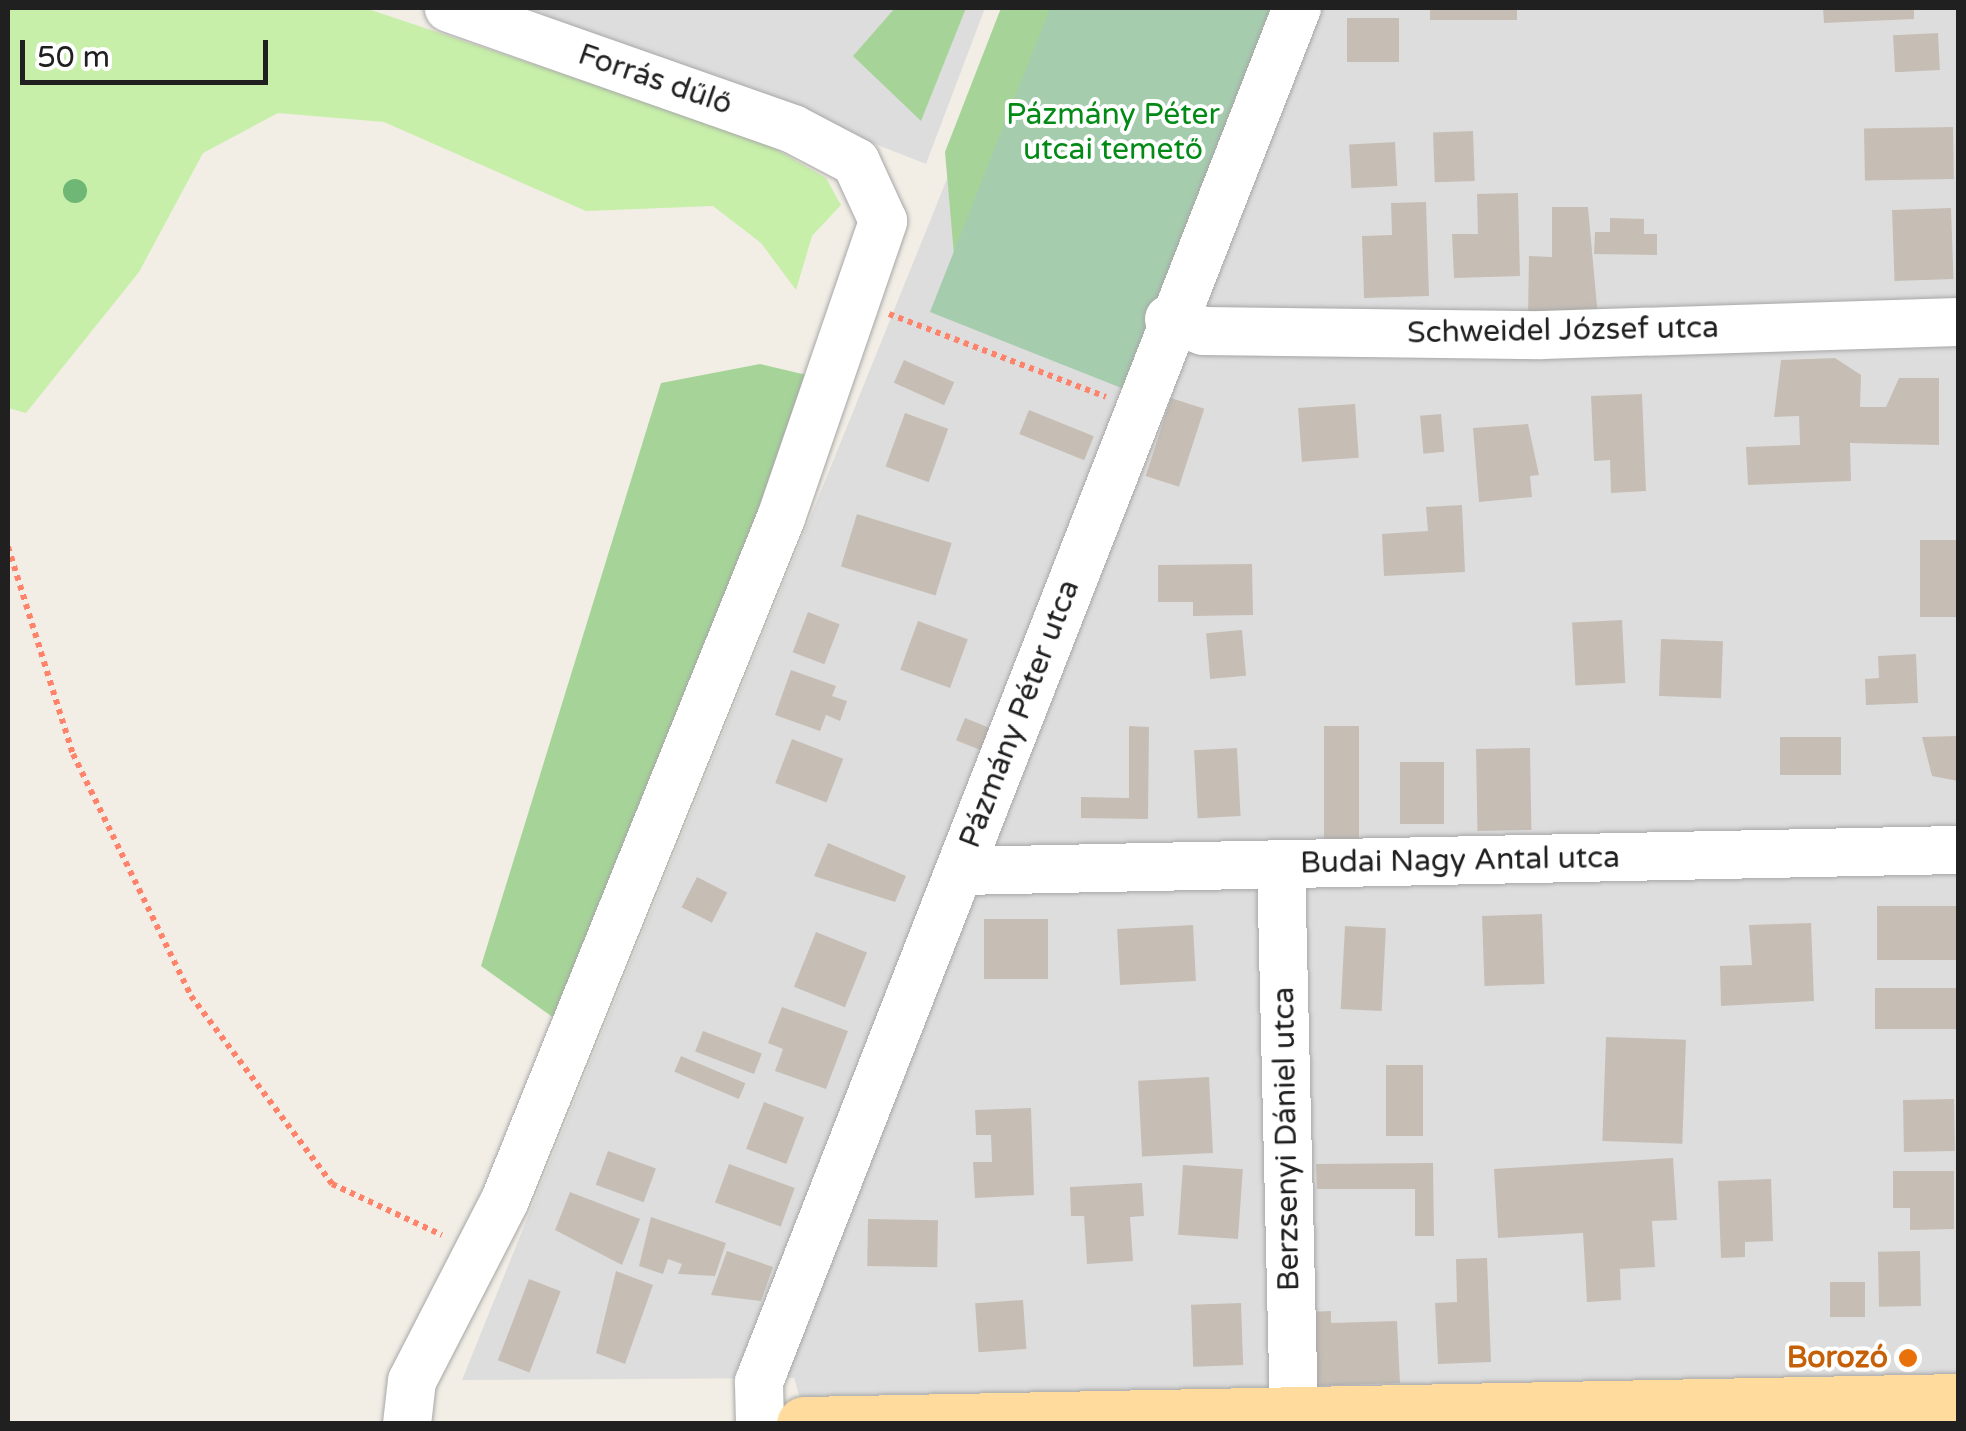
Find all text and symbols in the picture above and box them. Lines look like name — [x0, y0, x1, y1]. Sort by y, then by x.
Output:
scale bar — [25, 20, 272, 82]
street label: Forrás dűlő — [573, 37, 737, 123]
text: 50 m — [37, 39, 110, 76]
park label: Pázmány Péter utcai temető — [1006, 97, 1220, 168]
street label: Schweidel József utca — [1407, 310, 1719, 352]
street label: Pázmány Péter utca — [952, 575, 1088, 853]
street label: Budai Nagy Antal utca — [1300, 840, 1620, 882]
street label: Berzsenyi Dániel utca — [1266, 987, 1308, 1291]
place label: Borozó — [1787, 1340, 1888, 1376]
marker: Borozó — [1897, 1347, 1919, 1369]

